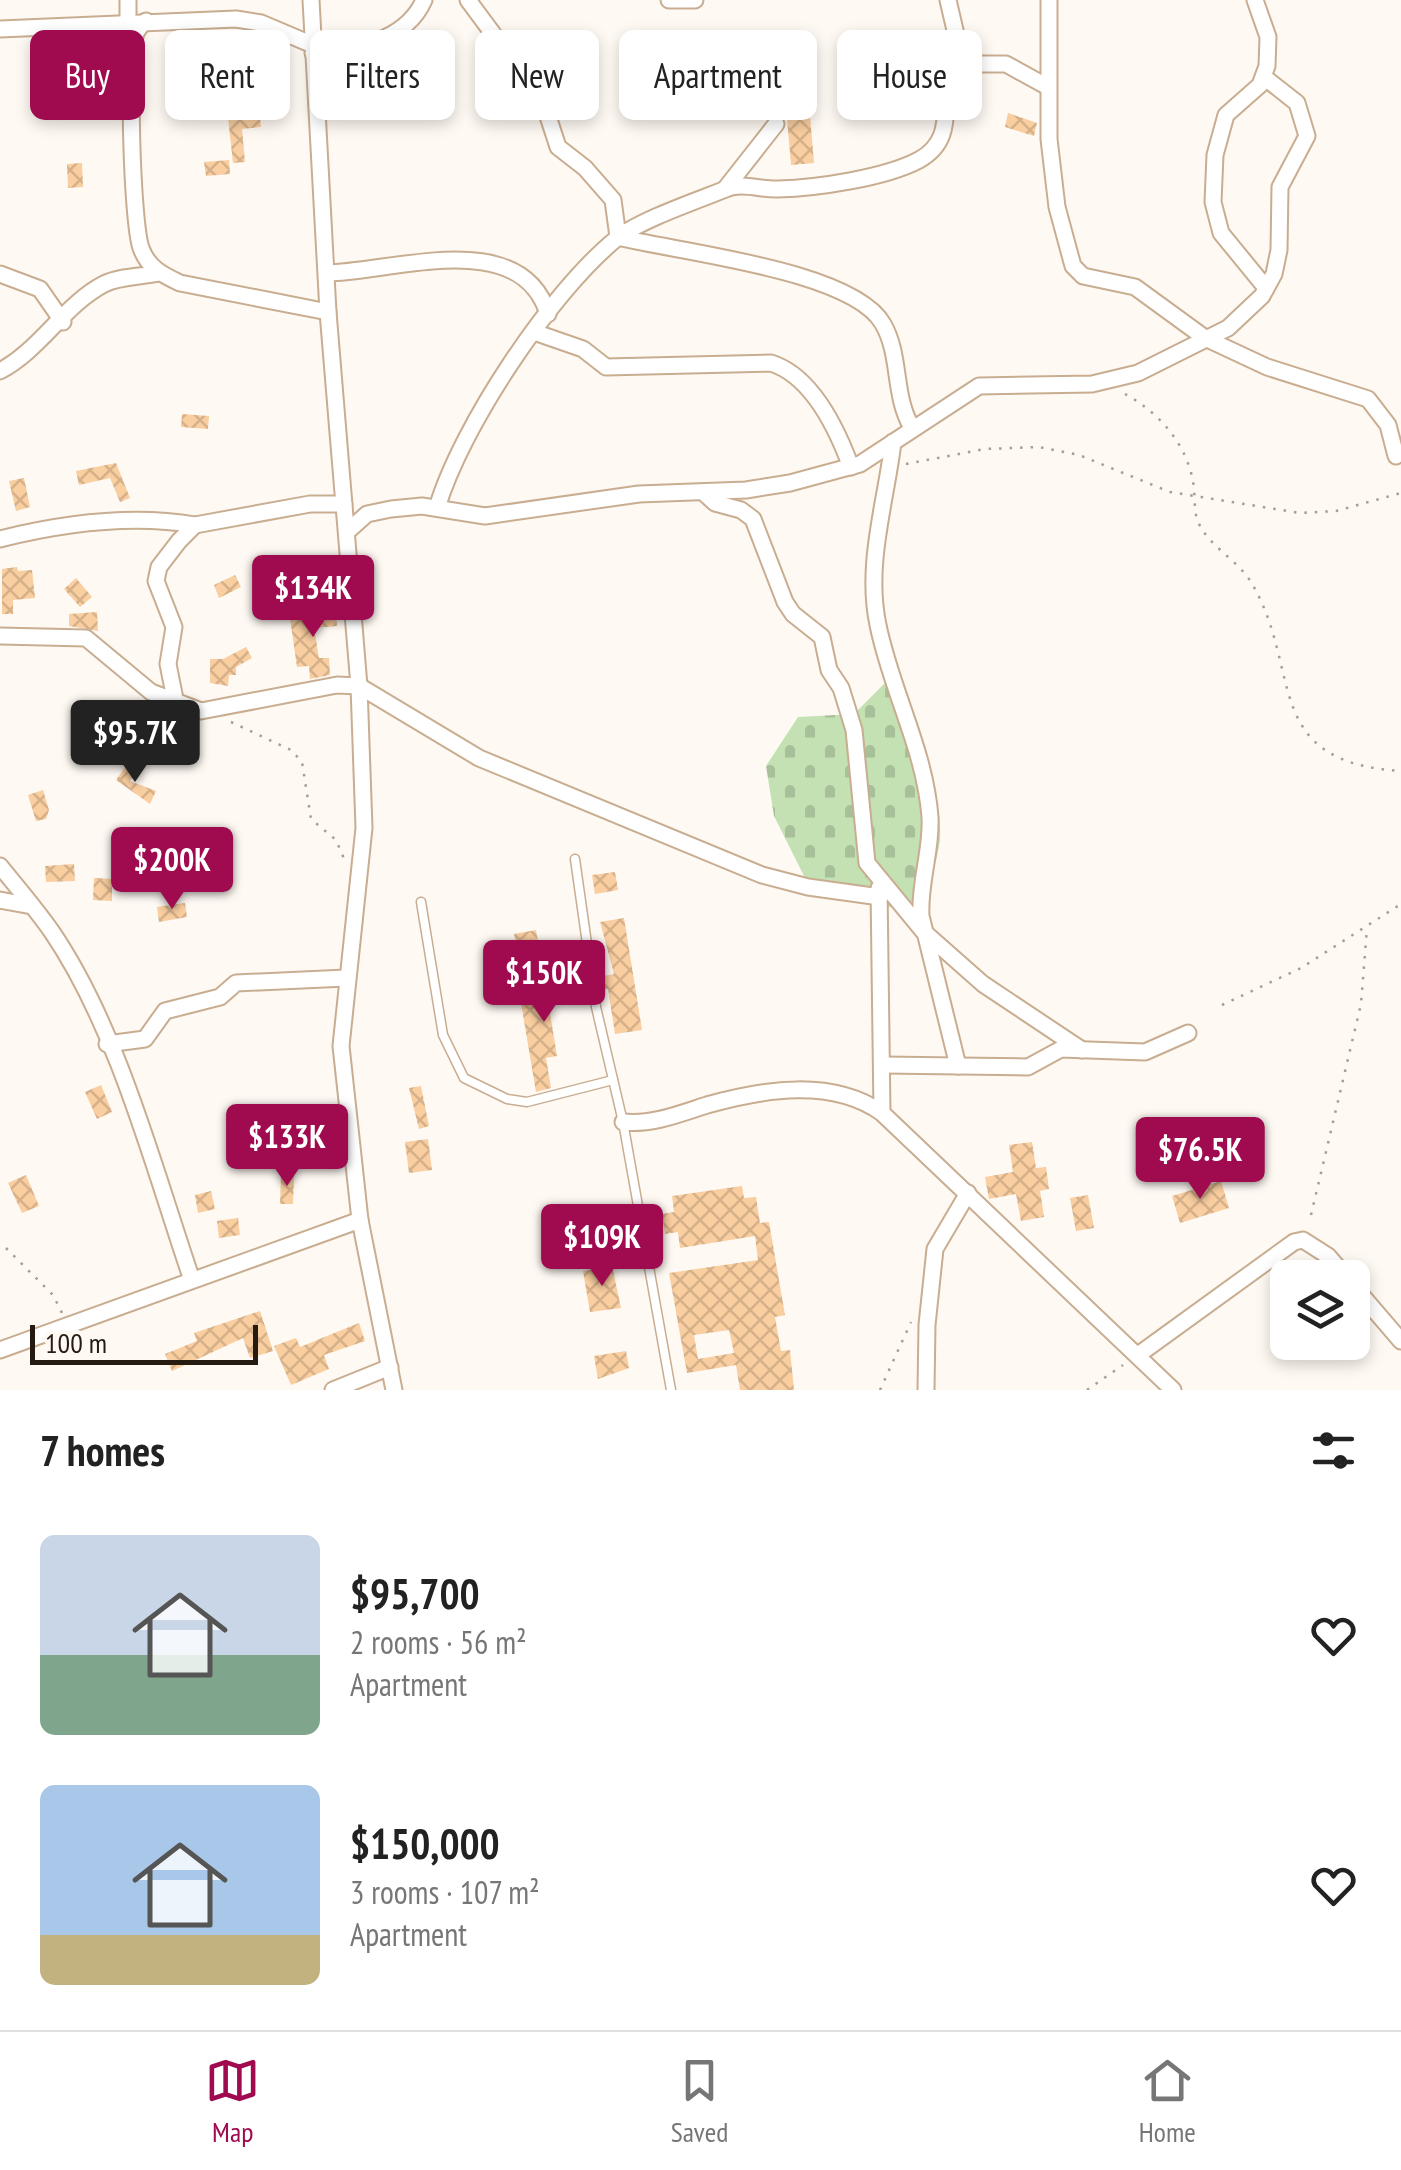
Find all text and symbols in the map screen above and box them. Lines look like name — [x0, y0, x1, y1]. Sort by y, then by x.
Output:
chip: Buy — [30, 30, 145, 120]
chip: Rent — [165, 30, 290, 120]
chip: Filters — [310, 30, 455, 120]
chip: New — [475, 30, 599, 120]
chip: Apartment — [619, 30, 817, 120]
chip: House — [837, 30, 982, 120]
pin: $134K — [243, 555, 383, 640]
text: $134K — [274, 566, 352, 608]
pin: $95.7K — [54, 700, 216, 785]
text: $95.7K — [93, 711, 177, 753]
pin: $200K — [102, 827, 242, 912]
text: $200K — [133, 838, 211, 880]
pin: $150K — [474, 940, 614, 1025]
text: $150K — [505, 951, 583, 993]
pin: $133K — [217, 1104, 357, 1189]
text: $133K — [248, 1115, 326, 1157]
pin: $76.5K — [1119, 1117, 1281, 1202]
text: $76.5K — [1158, 1128, 1242, 1170]
pin: $109K — [532, 1204, 672, 1289]
text: $109K — [563, 1215, 641, 1257]
map controls — [1270, 1260, 1370, 1360]
button: layers — [1270, 1260, 1370, 1360]
scale bar — [30, 1320, 258, 1364]
text: 100 m — [45, 1324, 107, 1361]
text: 7 homes — [40, 1423, 165, 1478]
icon: filters — [1306, 1423, 1361, 1478]
text: $95,700 — [350, 1566, 480, 1621]
icon: home — [120, 1575, 240, 1695]
icon: heart — [1306, 1608, 1361, 1663]
text: 2 rooms · 56 m² — [350, 1621, 527, 1663]
text: Apartment — [350, 1663, 467, 1705]
text: $150,000 — [350, 1816, 500, 1871]
icon: home — [120, 1825, 240, 1945]
icon: heart — [1306, 1858, 1361, 1913]
text: 3 rooms · 107 m² — [350, 1871, 540, 1913]
text: Apartment — [350, 1913, 467, 1955]
tab: Map — [205, 2053, 260, 2150]
tab: Saved — [671, 2053, 728, 2150]
tab: Home — [1139, 2053, 1196, 2150]

